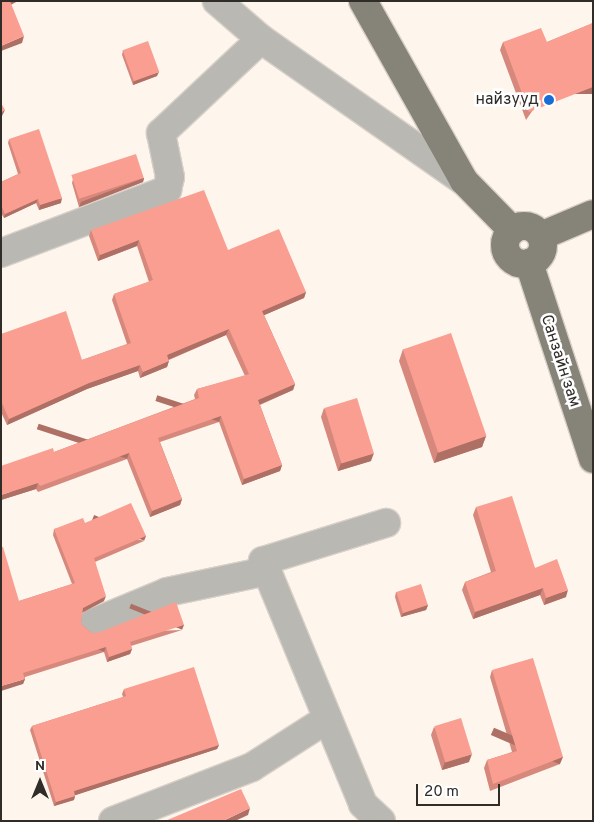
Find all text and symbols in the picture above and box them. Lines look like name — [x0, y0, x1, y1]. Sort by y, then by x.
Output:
place label: найзууд — [475, 90, 539, 110]
marker: найзууд — [543, 94, 555, 106]
street label: Санзайн зам — [536, 312, 584, 410]
north arrow — [15, 757, 65, 807]
text: N — [35, 758, 45, 775]
scale bar — [419, 774, 503, 806]
text: 20 m — [424, 783, 459, 802]

